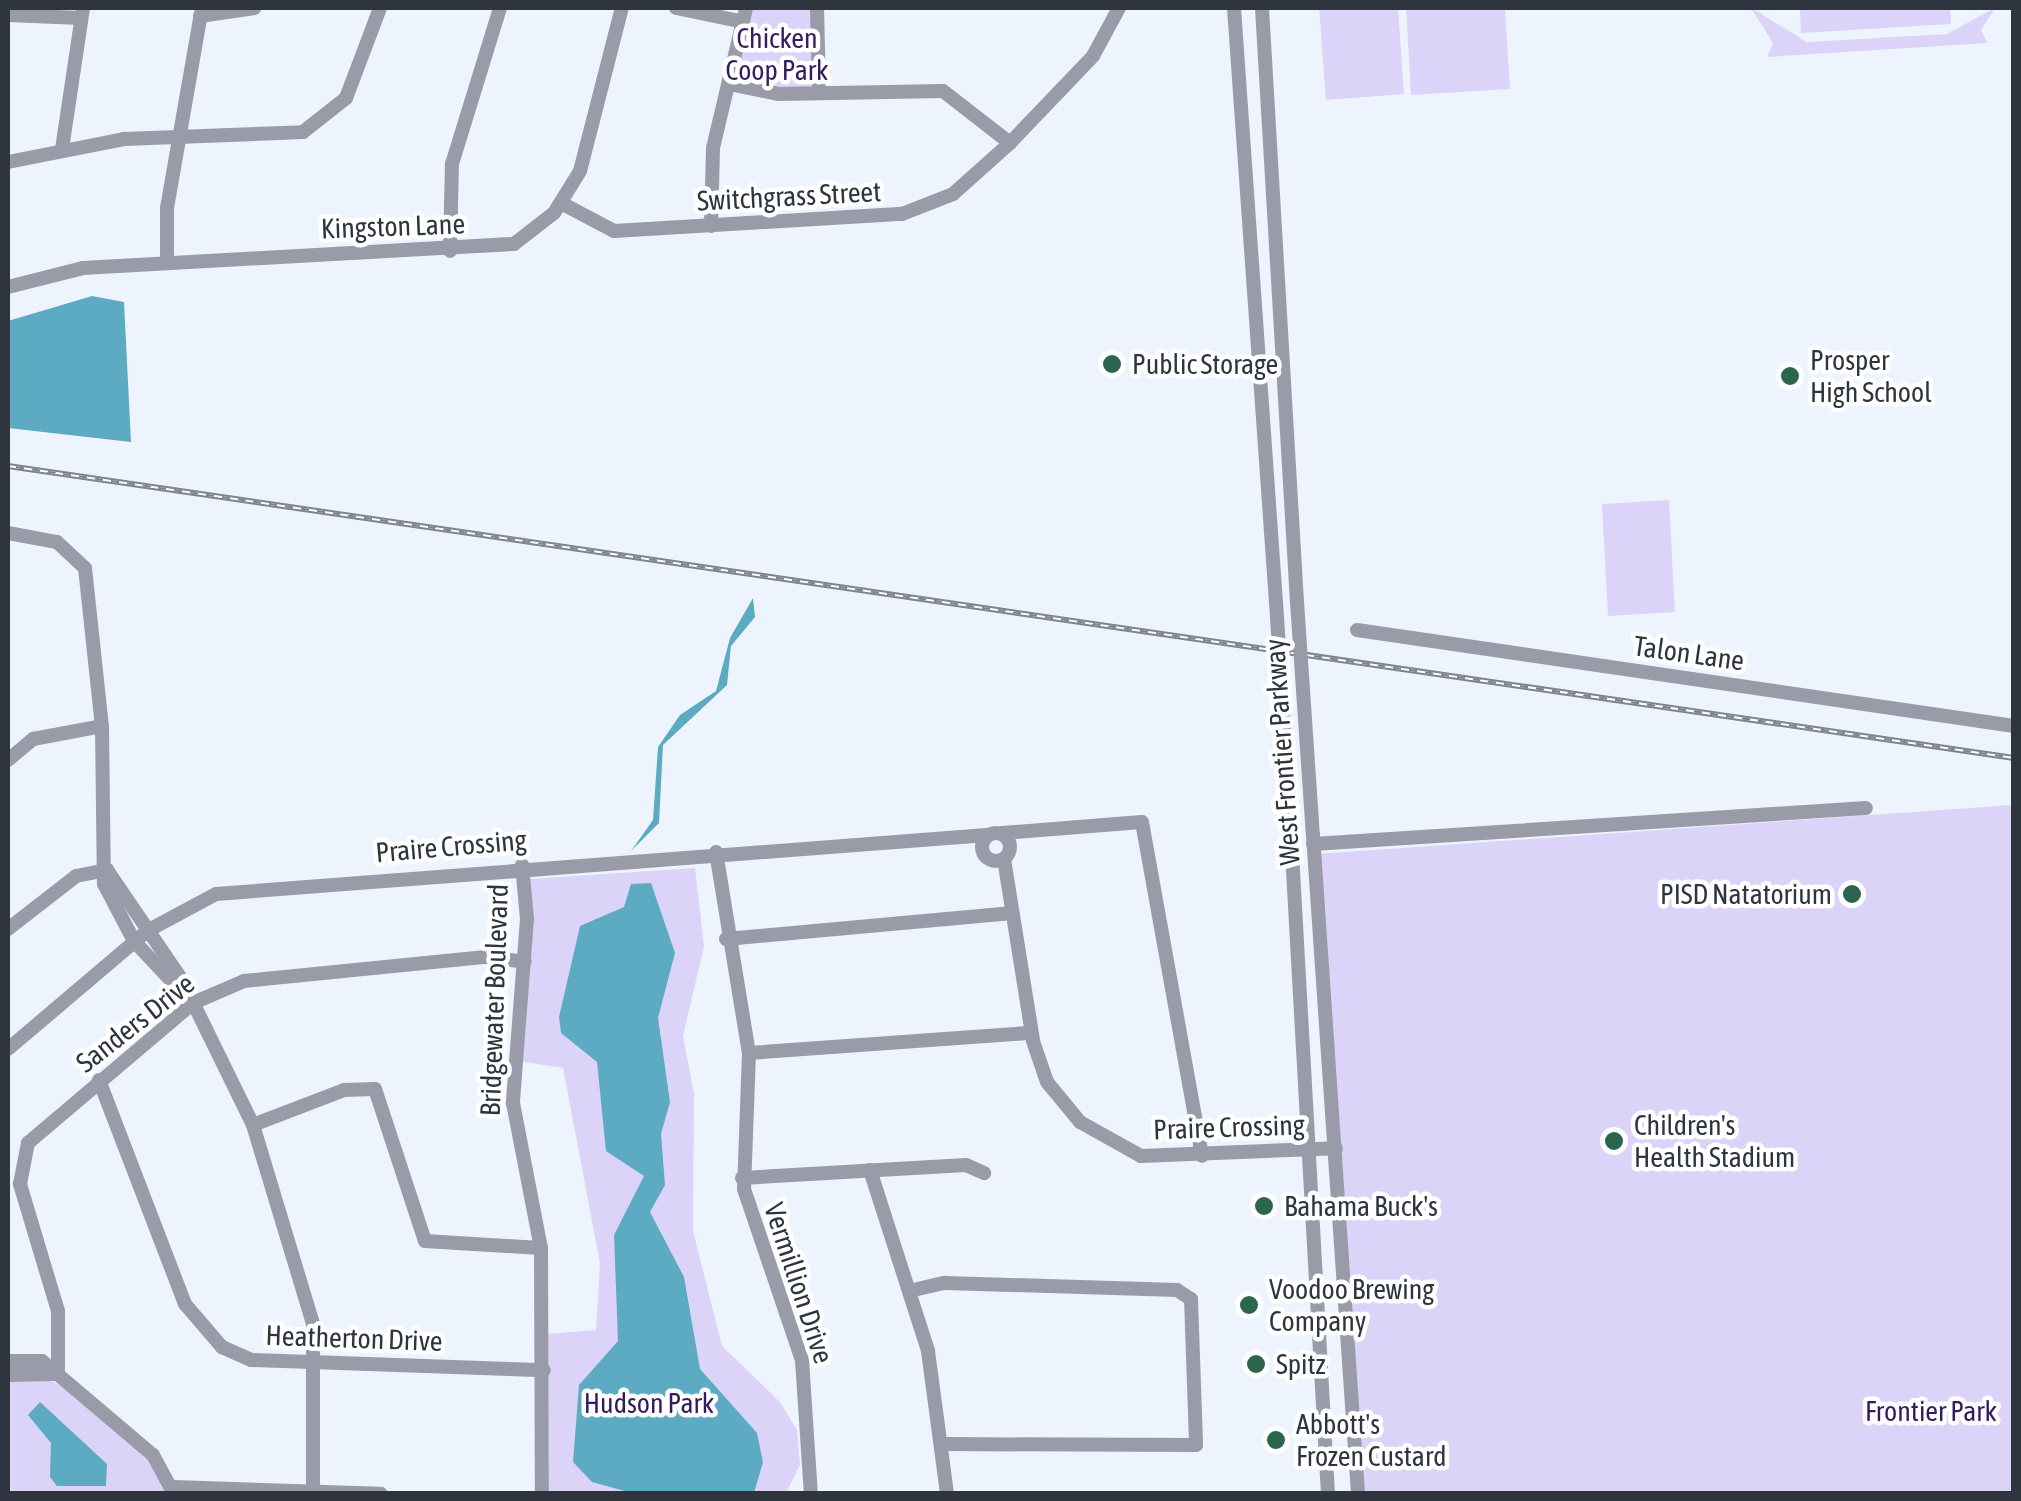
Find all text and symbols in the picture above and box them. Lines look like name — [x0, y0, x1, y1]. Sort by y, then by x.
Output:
park label: Chicken Coop Park — [726, 21, 828, 87]
street label: Switchgrass Street — [696, 174, 882, 218]
street label: Kingston Lane — [320, 207, 466, 245]
place label: Prosper High School — [1810, 343, 1932, 409]
place label: Public Storage — [1132, 347, 1278, 381]
marker: Public Storage — [1101, 353, 1123, 375]
marker: Prosper High School — [1779, 365, 1801, 387]
street label: Talon Lane — [1632, 629, 1746, 677]
street label: West Frontier Parkway — [1257, 638, 1307, 866]
street label: Praire Crossing — [374, 823, 528, 869]
place label: PISD Natatorium — [1660, 877, 1832, 911]
street label: Bridgewater Boulevard — [473, 883, 515, 1117]
marker: PISD Natatorium — [1841, 883, 1863, 905]
street label: Sanders Drive — [69, 966, 201, 1080]
street label: Praire Crossing — [1153, 1108, 1305, 1146]
place label: Children's Health Stadium — [1634, 1108, 1795, 1174]
marker: Children's Health Stadium — [1603, 1130, 1625, 1152]
place label: Bahama Buck's — [1284, 1189, 1438, 1223]
marker: Bahama Buck's — [1253, 1195, 1275, 1217]
street label: Vermillion Drive — [757, 1199, 841, 1367]
place label: Voodoo Brewing Company — [1269, 1272, 1434, 1338]
marker: Voodoo Brewing Company — [1238, 1294, 1260, 1316]
street label: Heatherton Drive — [265, 1318, 443, 1358]
place label: Spitz — [1276, 1347, 1326, 1381]
marker: Spitz — [1245, 1353, 1267, 1375]
park label: Hudson Park — [584, 1386, 714, 1420]
park label: Frontier Park — [1865, 1394, 1997, 1428]
place label: Abbott's Frozen Custard — [1296, 1407, 1446, 1473]
marker: Abbott's Frozen Custard — [1265, 1429, 1287, 1451]

